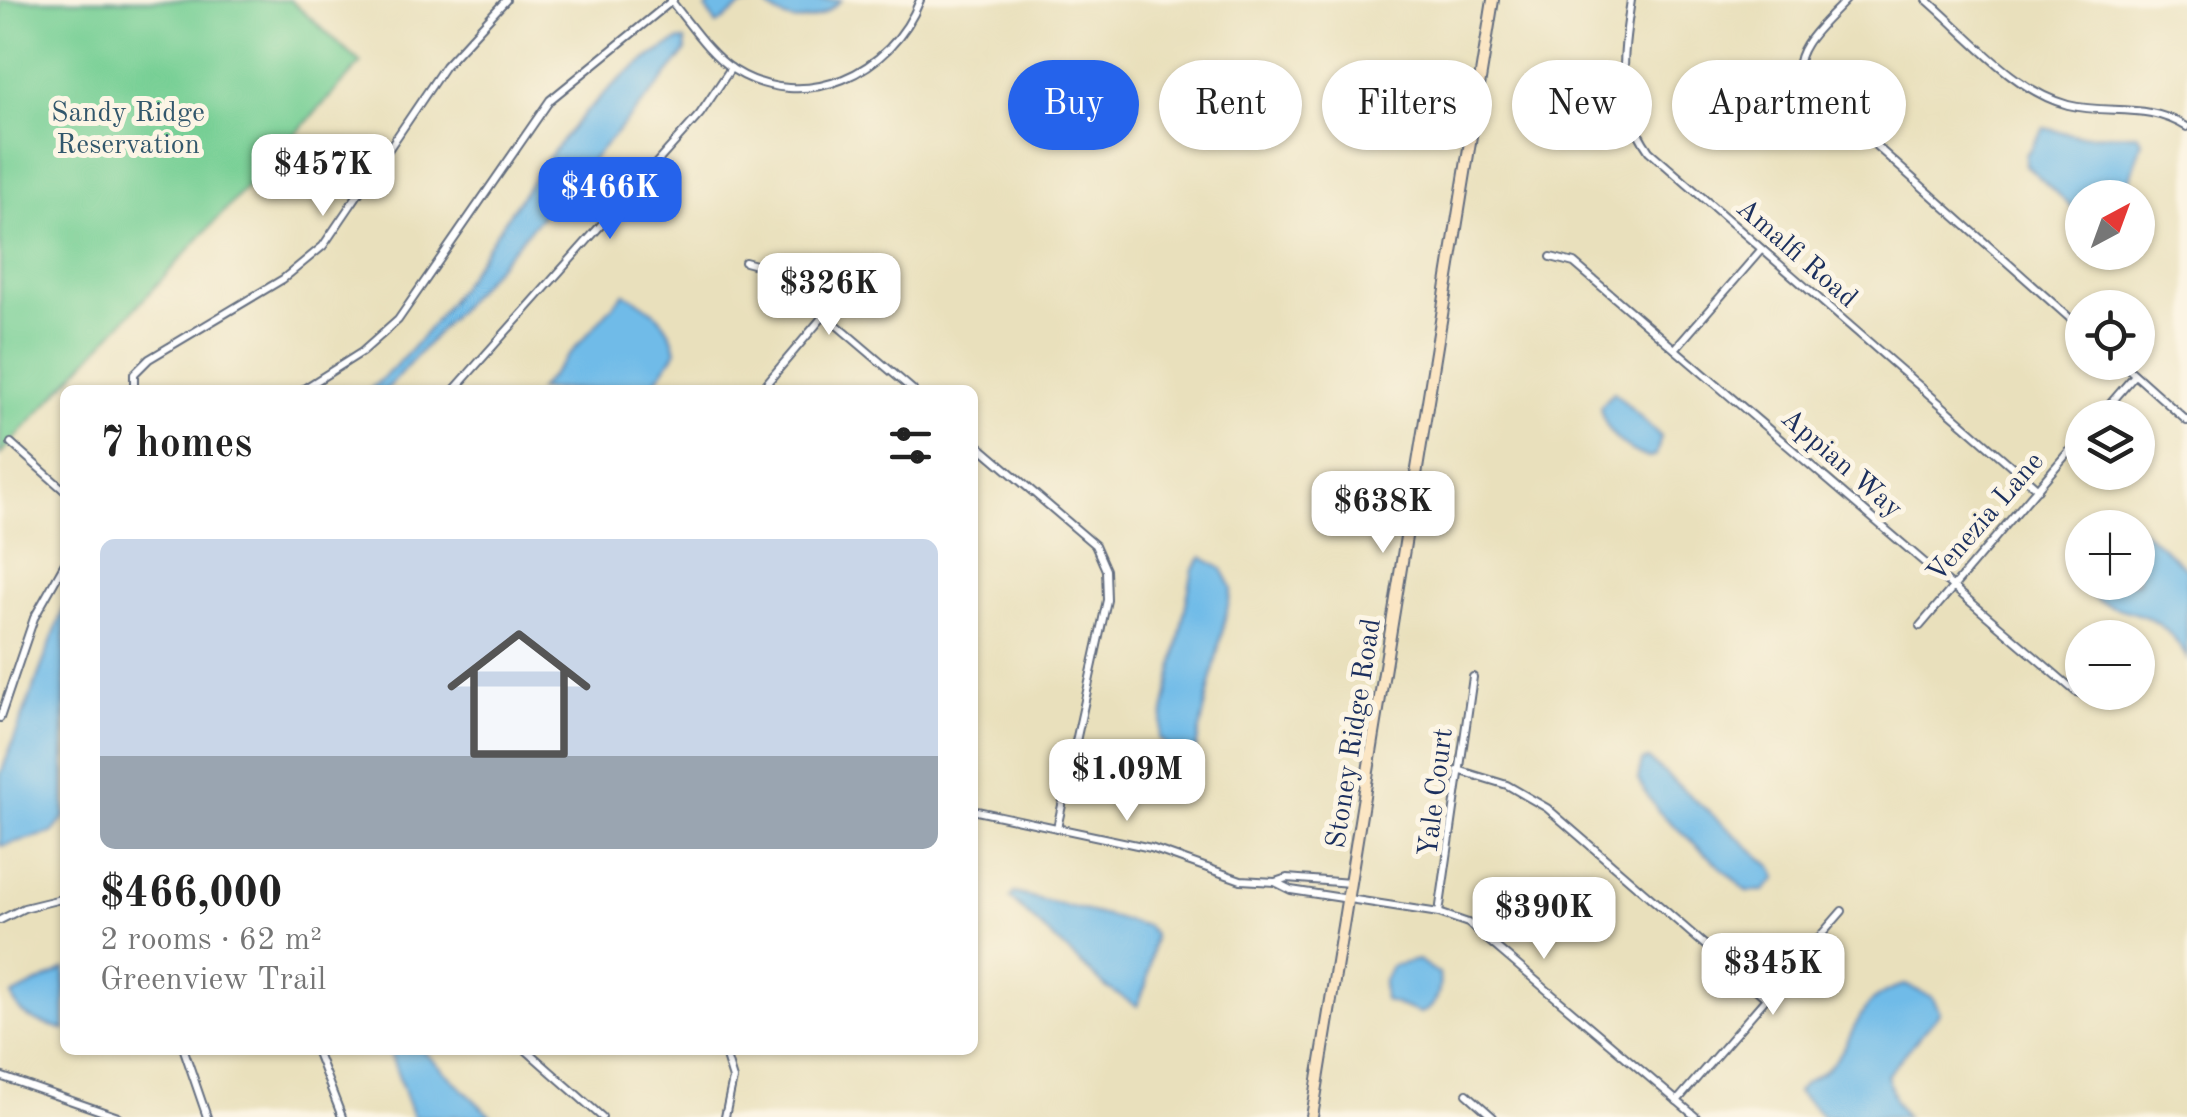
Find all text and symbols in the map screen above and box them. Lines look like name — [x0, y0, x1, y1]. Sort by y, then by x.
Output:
chip: Buy — [1008, 60, 1139, 150]
chip: Rent — [1159, 60, 1302, 150]
chip: Filters — [1322, 60, 1492, 150]
chip: New — [1512, 60, 1652, 150]
chip: Apartment — [1672, 60, 1906, 150]
park label: Sandy Ridge Reservation — [51, 100, 205, 160]
pin: $457K — [253, 134, 393, 219]
text: $457K — [274, 150, 372, 182]
pin: $466K — [540, 157, 680, 242]
text: $466K — [561, 173, 659, 205]
north arrow — [2065, 180, 2155, 270]
map controls — [2065, 180, 2155, 710]
street label: Amalfi Road — [1730, 194, 1862, 314]
pin: $326K — [759, 253, 899, 338]
text: $326K — [780, 269, 878, 301]
button: locate — [2065, 290, 2155, 380]
button: layers — [2065, 400, 2155, 490]
street label: Appian Way — [1775, 404, 1907, 524]
icon: filters — [883, 418, 938, 473]
text: 7 homes — [100, 424, 252, 466]
street label: Venezia Lane — [1923, 448, 2050, 588]
pin: $638K — [1313, 471, 1453, 556]
text: $638K — [1334, 487, 1432, 519]
button: + — [2065, 510, 2155, 600]
icon: home — [429, 604, 609, 784]
street label: Stoney Ridge Road — [1323, 617, 1387, 850]
button: − — [2065, 620, 2155, 710]
street label: Yale Court — [1415, 726, 1459, 858]
pin: $1.09M — [1046, 739, 1208, 824]
text: $1.09M — [1071, 755, 1183, 787]
text: $466,000 — [100, 874, 282, 916]
pin: $390K — [1474, 877, 1614, 962]
text: $390K — [1495, 893, 1593, 925]
text: 2 rooms · 62 m² — [100, 925, 322, 957]
pin: $345K — [1703, 933, 1843, 1018]
text: $345K — [1724, 949, 1822, 981]
text: Greenview Trail — [100, 965, 326, 997]

